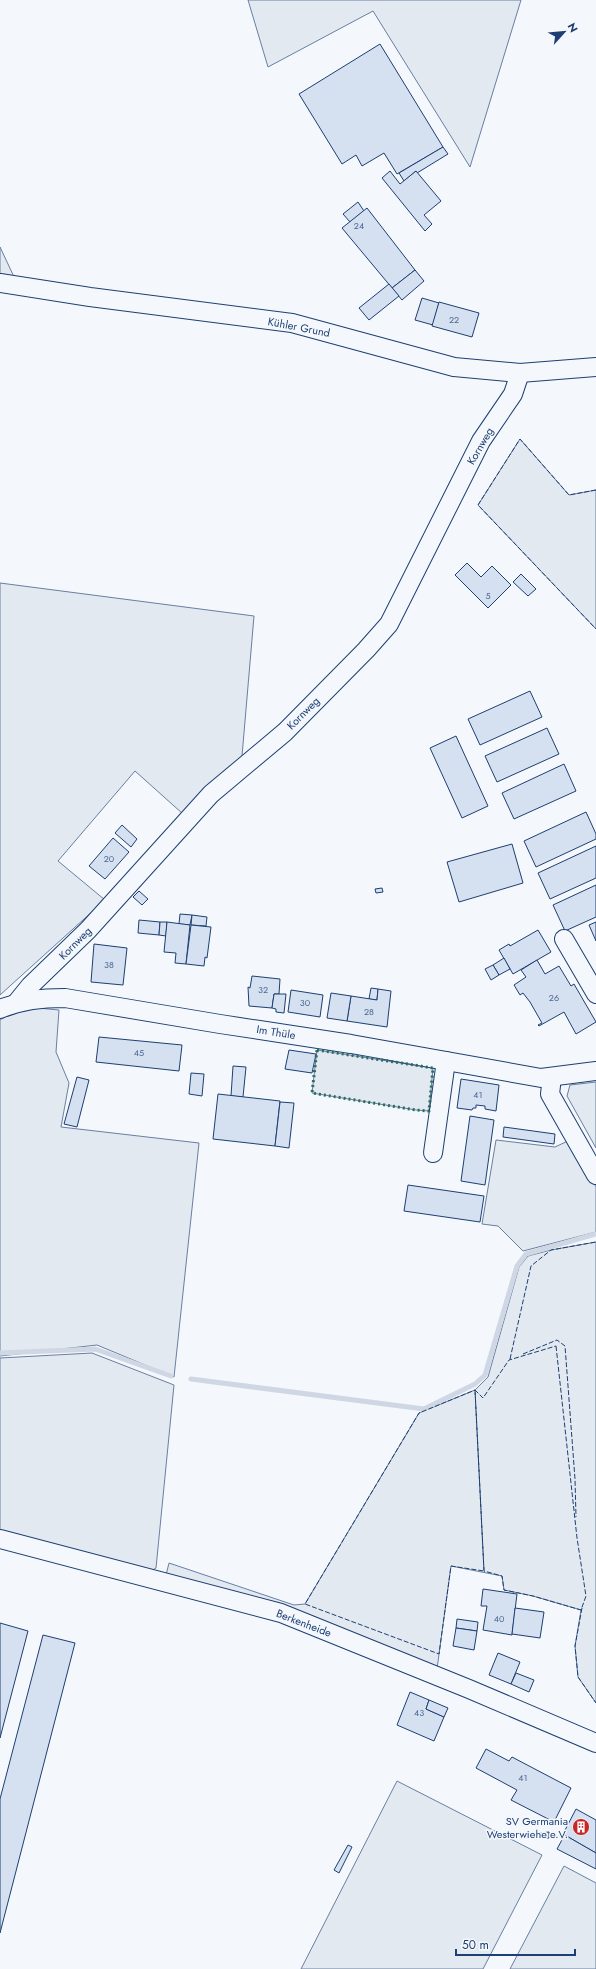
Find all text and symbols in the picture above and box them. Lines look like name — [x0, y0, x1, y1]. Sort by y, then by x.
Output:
north arrow — [544, 12, 584, 52]
text: N — [564, 20, 582, 35]
house number: 24 — [354, 219, 364, 232]
street label: Kühler Grund — [266, 313, 332, 341]
house number: 22 — [449, 313, 459, 326]
street label: Kornweg — [463, 424, 497, 468]
house number: 5 — [485, 589, 491, 602]
street label: Kornweg — [283, 693, 323, 733]
house number: 20 — [104, 852, 115, 865]
street label: Kornweg — [55, 923, 95, 963]
house number: 38 — [104, 958, 114, 971]
house number: 32 — [258, 983, 268, 996]
house number: 26 — [549, 991, 559, 1004]
house number: 30 — [300, 996, 311, 1009]
house number: 28 — [364, 1005, 374, 1018]
street label: Im Thüle — [255, 1021, 297, 1043]
house number: 45 — [134, 1046, 144, 1059]
house number: 41 — [473, 1088, 483, 1101]
street label: Berkenheide — [274, 1605, 334, 1641]
house number: 40 — [494, 1612, 505, 1625]
house number: 43 — [414, 1706, 424, 1719]
house number: 41 — [518, 1771, 528, 1784]
place label: SV Germania Westerwiehe e.V. — [487, 1813, 568, 1842]
building icon: SV Germania Westerwiehe e.V. — [571, 1817, 591, 1837]
scale bar — [456, 1931, 575, 1957]
text: 50 m — [462, 1936, 489, 1954]

